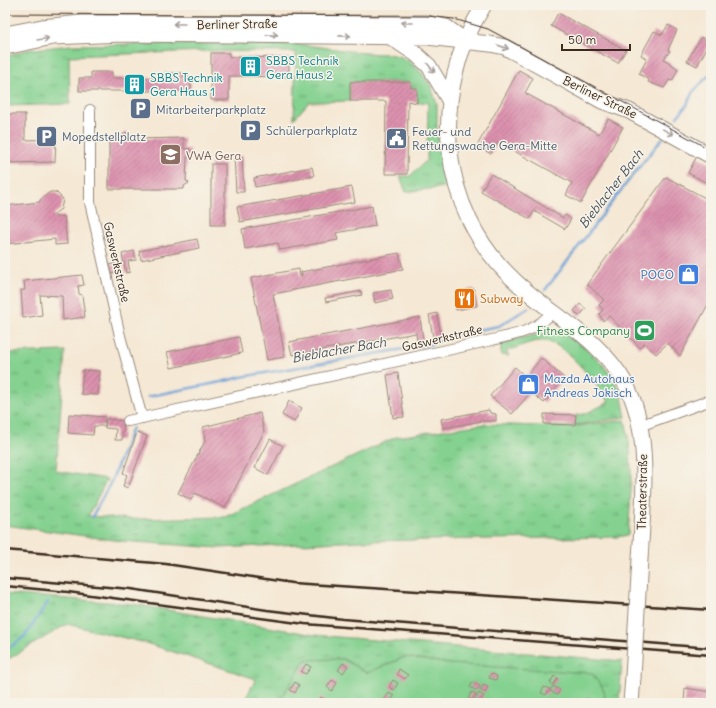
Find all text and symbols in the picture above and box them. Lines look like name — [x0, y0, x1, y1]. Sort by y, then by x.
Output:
street label: Berliner Straße — [196, 16, 278, 32]
one-way arrow — [401, 19, 414, 27]
one-way arrow — [173, 20, 186, 28]
scale bar — [562, 26, 630, 52]
one-way arrow — [265, 31, 278, 39]
one-way arrow — [338, 32, 351, 40]
text: 50 m — [568, 32, 597, 47]
one-way arrow — [36, 35, 49, 43]
one-way arrow — [496, 44, 509, 51]
place label: SBBS Technik Gera Haus 2 — [266, 53, 339, 82]
building icon: SBBS Technik Gera Haus 2 — [237, 54, 263, 80]
one-way arrow — [426, 63, 435, 74]
place label: SBBS Technik Gera Haus 1 — [150, 70, 223, 99]
building icon: SBBS Technik Gera Haus 1 — [122, 71, 148, 97]
street label: Berliner Straße — [560, 73, 640, 121]
parking icon: Mitarbeiterparkplatz — [128, 96, 154, 122]
place label: Mitarbeiterparkplatz — [156, 102, 266, 117]
parking icon: Schülerparkplatz — [237, 117, 263, 143]
parking icon: Mopedstellplatz — [33, 123, 59, 149]
place label: Schülerparkplatz — [266, 123, 358, 138]
place label: Feuer- und Rettungswache Gera-Mitte — [412, 124, 557, 153]
public building icon: Feuer- und Rettungswache Gera-Mitte — [384, 125, 410, 151]
place label: Mopedstellplatz — [62, 129, 146, 144]
one-way arrow — [662, 129, 674, 136]
school or university icon: VWA Gera — [158, 142, 184, 168]
water label: Bieblacher Bach — [575, 146, 647, 232]
place label: VWA Gera — [186, 148, 242, 163]
street label: Gaswerkstraße — [100, 220, 134, 304]
shop icon: POCO — [676, 261, 702, 287]
place label: POCO — [641, 267, 674, 282]
restaurant icon: Subway — [452, 285, 478, 311]
place label: Subway — [480, 291, 523, 306]
sports icon: Fitness Company — [632, 317, 658, 343]
street label: Gaswerkstraße — [400, 321, 484, 355]
place label: Fitness Company — [537, 323, 630, 338]
water label: Bieblacher Bach — [291, 333, 388, 367]
place label: Mazda Autohaus Andreas Jokisch — [544, 371, 635, 400]
shop icon: Mazda Autohaus Andreas Jokisch — [516, 372, 542, 398]
street label: Theaterstraße — [634, 454, 650, 530]

